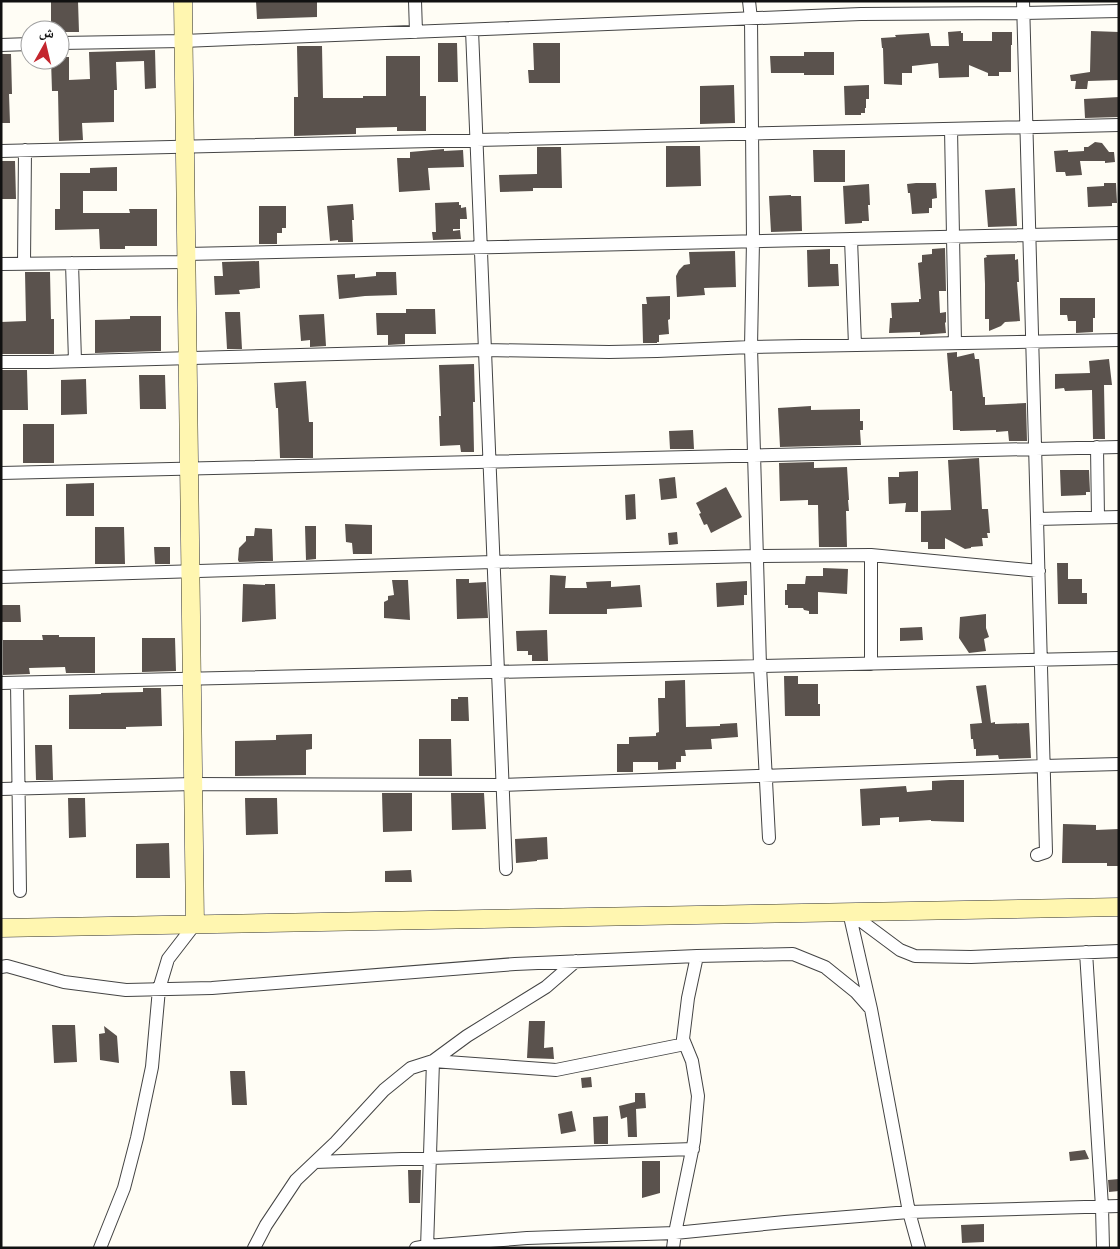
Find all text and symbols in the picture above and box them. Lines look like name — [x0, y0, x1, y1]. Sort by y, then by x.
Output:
north arrow — [20, 20, 70, 70]
text: ش — [38, 22, 56, 42]

